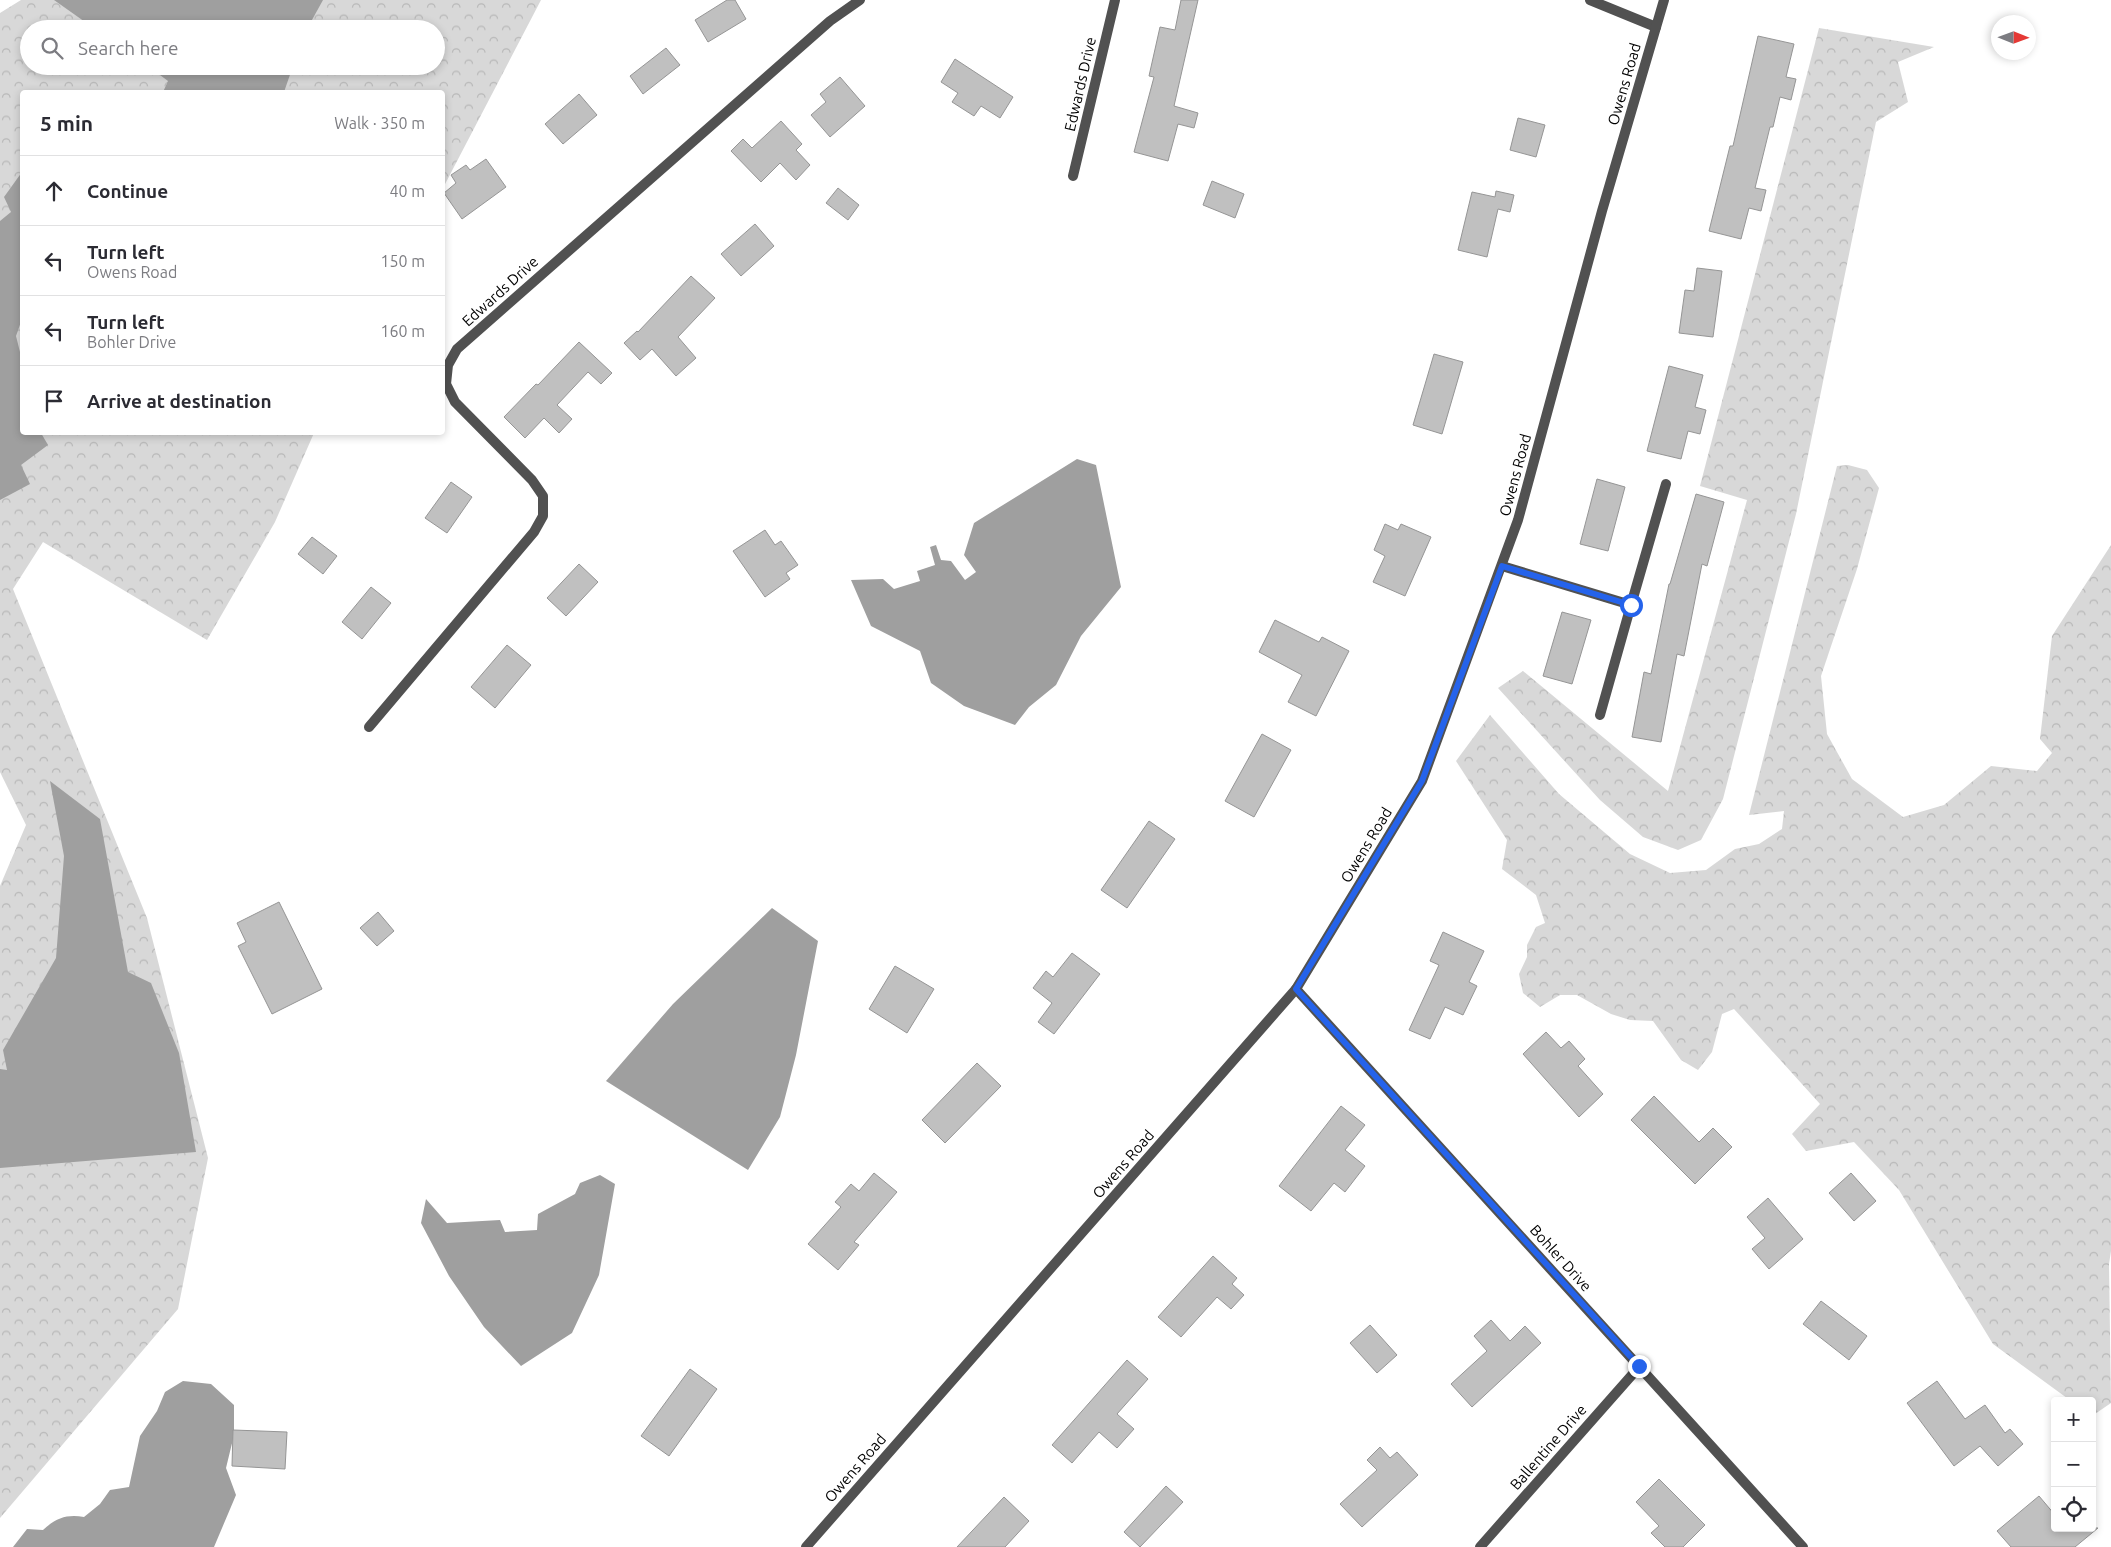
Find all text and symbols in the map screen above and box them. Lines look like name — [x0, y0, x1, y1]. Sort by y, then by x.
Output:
north arrow — [1991, 15, 2036, 60]
search box — [20, 20, 445, 75]
icon: search — [38, 34, 66, 62]
street label: Edwards Drive — [1061, 35, 1099, 133]
text: Search here — [78, 37, 178, 59]
street label: Owens Road — [1604, 41, 1644, 127]
text: 5 min — [40, 111, 93, 135]
text: Walk · 350 m — [334, 114, 425, 132]
icon: ahead — [40, 177, 68, 205]
text: Continue — [87, 180, 168, 202]
text: 40 m — [389, 182, 425, 200]
text: Turn left — [87, 241, 165, 263]
icon: left — [40, 247, 68, 275]
text: 150 m — [380, 252, 425, 270]
street label: Edwards Drive — [459, 252, 541, 330]
text: Owens Road — [87, 263, 177, 281]
text: Turn left — [87, 311, 165, 333]
icon: left — [40, 317, 68, 345]
text: 160 m — [380, 322, 425, 340]
text: Bohler Drive — [87, 333, 176, 351]
icon: arrive — [40, 387, 68, 415]
text: Arrive at destination — [87, 390, 272, 412]
street label: Owens Road — [1496, 432, 1534, 518]
route start — [1620, 594, 1643, 617]
street label: Owens Road — [1337, 804, 1395, 886]
street label: Owens Road — [1089, 1126, 1157, 1202]
street label: Bohler Drive — [1527, 1221, 1595, 1295]
route end — [1628, 1355, 1651, 1378]
map controls — [2051, 1397, 2096, 1532]
button: + — [2051, 1397, 2096, 1442]
street label: Ballentine Drive — [1506, 1401, 1590, 1493]
street label: Owens Road — [821, 1430, 889, 1506]
button: − — [2051, 1442, 2096, 1487]
button: locate — [2051, 1487, 2096, 1532]

